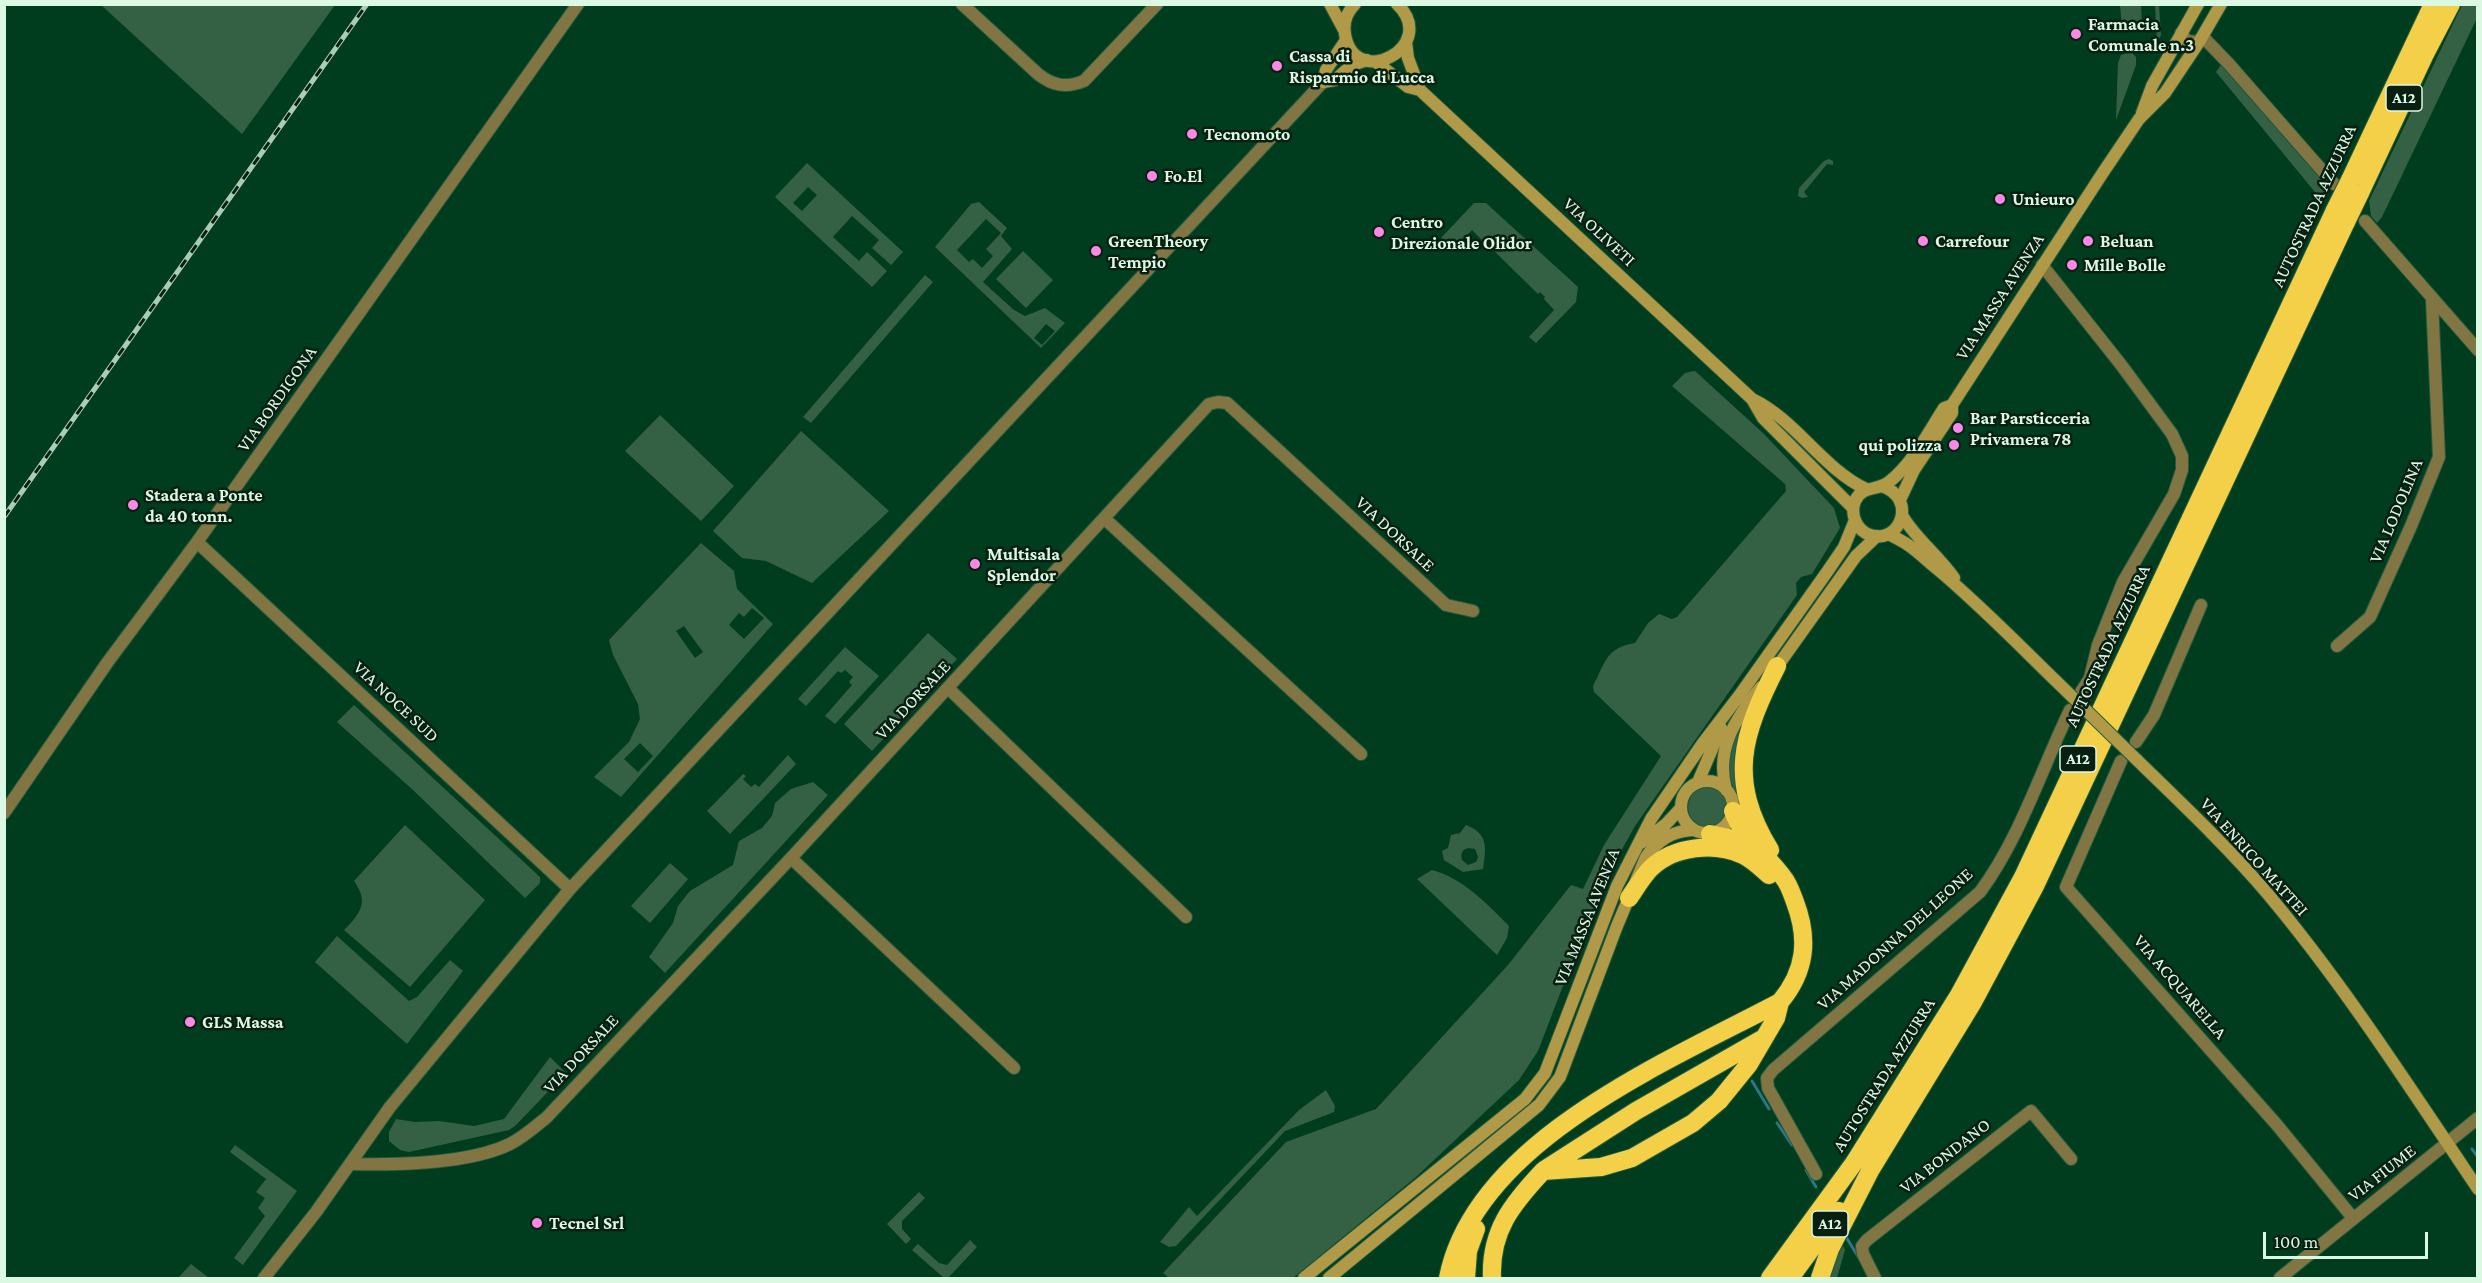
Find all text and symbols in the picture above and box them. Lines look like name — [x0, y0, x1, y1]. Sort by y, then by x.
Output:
place label: Farmacia Comunale n.3 — [2088, 13, 2194, 56]
marker: Farmacia Comunale n.3 — [2069, 27, 2083, 41]
place label: Cassa di Risparmio di Lucca — [1289, 45, 1435, 88]
marker: Cassa di Risparmio di Lucca — [1270, 59, 1284, 73]
road number: A12 — [2386, 85, 2422, 111]
street label: AUTOSTRADA AZZURRA — [2267, 121, 2361, 291]
place label: Tecnomoto — [1204, 123, 1290, 145]
marker: Tecnomoto — [1185, 127, 1199, 141]
place label: Fo.El — [1164, 165, 1203, 187]
marker: Fo.El — [1145, 169, 1159, 183]
place label: Unieuro — [2012, 188, 2075, 210]
marker: Unieuro — [1993, 192, 2007, 206]
street label: VIA OLIVETI — [1558, 193, 1640, 271]
place label: Centro Direzionale Olidor — [1391, 211, 1532, 254]
marker: Centro Direzionale Olidor — [1372, 225, 1386, 239]
place label: GreenTheory Tempio — [1108, 230, 1208, 272]
place label: Carrefour — [1935, 230, 2009, 252]
street label: VIA MASSA AVENZA — [1951, 230, 2049, 364]
place label: Beluan — [2100, 230, 2154, 252]
marker: Carrefour — [1916, 234, 1930, 248]
marker: Beluan — [2081, 234, 2095, 248]
marker: GreenTheory Tempio — [1089, 244, 1103, 258]
place label: Mille Bolle — [2084, 254, 2166, 276]
marker: Mille Bolle — [2065, 258, 2079, 272]
street label: VIA BORDIGONA — [233, 342, 321, 456]
place label: Bar Parsticceria Privamera 78 — [1970, 407, 2090, 450]
marker: Bar Parsticceria Privamera 78 — [1951, 421, 1965, 435]
place label: qui polizza — [1858, 434, 1942, 456]
marker: qui polizza — [1947, 438, 1961, 452]
street label: VIA LODOLINA — [2364, 456, 2428, 566]
place label: Stadera a Ponte da 40 tonn. — [145, 484, 263, 526]
street label: VIA DORSALE — [1351, 492, 1439, 576]
marker: Stadera a Ponte da 40 tonn. — [126, 498, 140, 512]
place label: Multisala Splendor — [987, 543, 1060, 586]
marker: Multisala Splendor — [968, 557, 982, 571]
street label: AUTOSTRADA AZZURRA — [2061, 561, 2155, 731]
street label: VIA DORSALE — [871, 656, 955, 744]
street label: VIA NOCE SUD — [349, 657, 443, 747]
road number: A12 — [2060, 746, 2096, 772]
street label: VIA ENRICO MATTEI — [2195, 793, 2313, 921]
street label: VIA MASSA AVENZA — [1550, 845, 1624, 989]
street label: VIA MADONNA DEL LEONE — [1813, 863, 1977, 1015]
street label: VIA ACQUARELLA — [2129, 930, 2231, 1044]
street label: AUTOSTRADA AZZURRA — [1828, 994, 1940, 1156]
street label: VIA DORSALE — [539, 1010, 623, 1098]
place label: GLS Massa — [202, 1011, 284, 1033]
marker: GLS Massa — [183, 1015, 197, 1029]
street label: VIA BONDANO — [1895, 1114, 1995, 1198]
street label: VIA FIUME — [2344, 1140, 2420, 1206]
road number: A12 — [1812, 1211, 1848, 1237]
place label: Tecnel Srl — [549, 1212, 624, 1234]
marker: Tecnel Srl — [530, 1216, 544, 1230]
scale bar — [2266, 1220, 2431, 1258]
text: 100 m — [2274, 1232, 2318, 1252]

